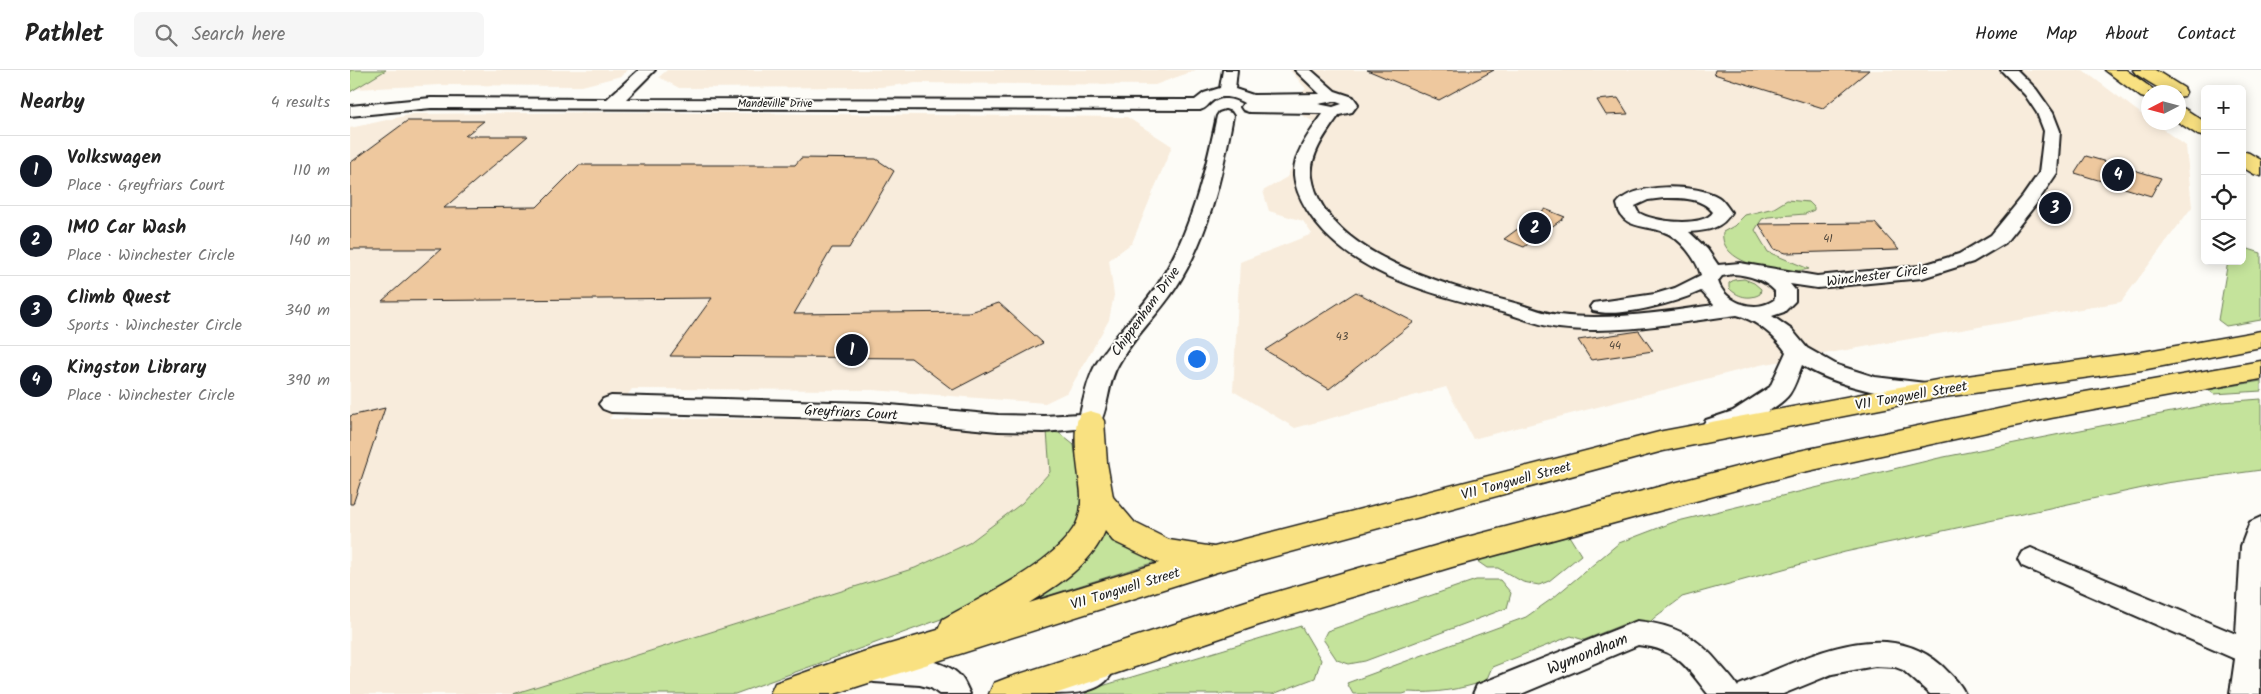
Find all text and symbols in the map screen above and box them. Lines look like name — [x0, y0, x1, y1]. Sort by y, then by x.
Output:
search box — [134, 12, 484, 57]
text: Pathlet — [25, 15, 104, 54]
text: Search here — [192, 20, 285, 50]
text: Home — [1975, 20, 2018, 49]
text: Map — [2046, 20, 2077, 49]
text: About — [2105, 20, 2149, 49]
text: Contact — [2177, 20, 2236, 49]
icon: search — [152, 21, 180, 49]
north arrow — [2141, 85, 2186, 130]
map controls — [2201, 85, 2246, 265]
button: + — [2201, 85, 2246, 130]
text: Nearby — [20, 86, 85, 119]
text: 4 results — [271, 90, 330, 115]
street label: Mandeville Drive — [737, 95, 813, 113]
button: − — [2201, 130, 2246, 175]
text: Volkswagen — [67, 143, 161, 173]
pin: 4 — [2102, 156, 2134, 194]
text: 1 — [34, 158, 38, 183]
text: 110 m — [293, 158, 330, 183]
text: Place · Greyfriars Court — [67, 173, 225, 198]
button: locate — [2201, 175, 2246, 220]
pin: 3 — [2039, 189, 2071, 227]
pin: 2 — [1519, 209, 1551, 247]
text: IMO Car Wash — [67, 213, 186, 243]
button: layers — [2201, 220, 2246, 265]
text: 2 — [31, 228, 41, 253]
text: 140 m — [289, 228, 330, 253]
house number: 41 — [1823, 230, 1833, 248]
text: Place · Winchester Circle — [67, 243, 235, 268]
street label: Winchester Circle — [1825, 259, 1930, 293]
street label: Chippenham Drive — [1106, 262, 1186, 361]
text: Climb Quest — [67, 283, 171, 313]
text: 3 — [32, 298, 40, 323]
text: 340 m — [285, 298, 330, 323]
text: Sports · Winchester Circle — [67, 313, 242, 338]
house number: 43 — [1336, 328, 1348, 346]
pin: 1 — [836, 331, 868, 369]
house number: 44 — [1609, 337, 1621, 355]
your location — [1184, 346, 1210, 372]
text: Kingston Library — [67, 353, 206, 383]
text: 4 — [32, 368, 40, 393]
text: 390 m — [286, 368, 330, 393]
street label: V11 Tongwell Street — [1853, 375, 1970, 417]
text: Place · Winchester Circle — [67, 383, 235, 408]
street label: Greyfriars Court — [804, 400, 899, 426]
street label: V11 Tongwell Street — [1459, 456, 1574, 506]
street label: V11 Tongwell Street — [1068, 562, 1183, 616]
street label: Wymondham — [1543, 627, 1632, 682]

